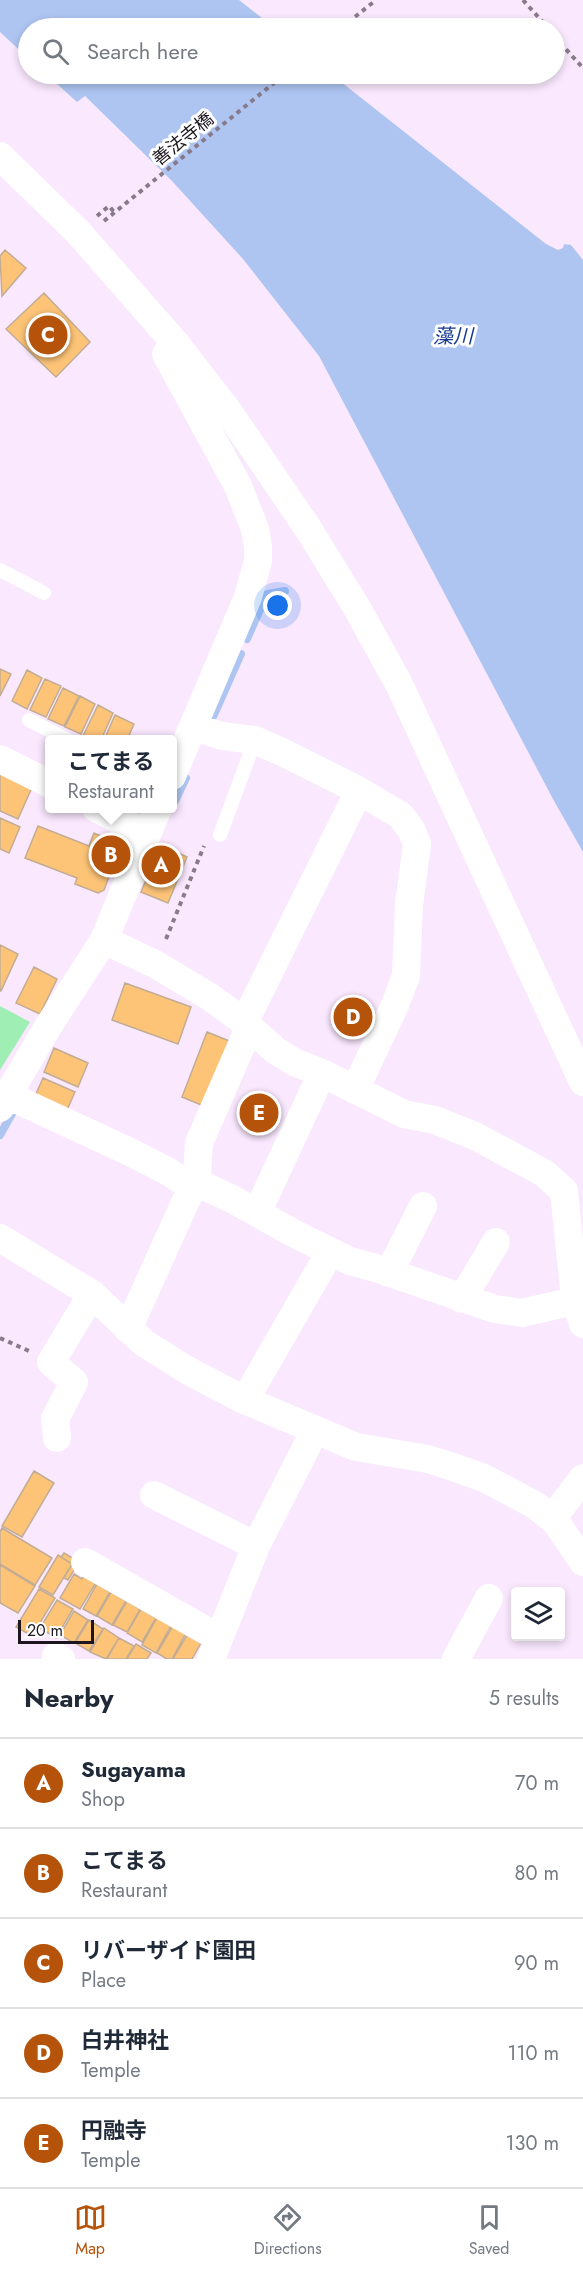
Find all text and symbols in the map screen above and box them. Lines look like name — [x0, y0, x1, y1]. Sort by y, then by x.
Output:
search box — [18, 18, 565, 84]
icon: search — [39, 35, 72, 68]
text: Search here — [87, 35, 198, 67]
street label: 善法寺橋 — [147, 106, 219, 172]
pin: C — [28, 312, 68, 358]
water label: 藻川 — [433, 322, 475, 351]
your location — [263, 591, 292, 620]
popup — [45, 735, 177, 813]
text: こてまる — [68, 745, 154, 777]
text: Restaurant — [68, 777, 154, 806]
pin: B — [92, 832, 130, 878]
pin: A — [142, 842, 180, 888]
pin: D — [334, 994, 372, 1040]
pin: E — [240, 1090, 278, 1136]
map controls — [511, 1587, 565, 1641]
button: layers — [511, 1587, 565, 1641]
scale bar — [18, 1617, 94, 1644]
text: 20 m — [27, 1619, 63, 1642]
text: Nearby — [24, 1679, 113, 1717]
text: 5 results — [489, 1684, 559, 1713]
text: Sugayama — [81, 1753, 186, 1785]
text: A — [36, 1769, 51, 1798]
text: 70 m — [515, 1769, 559, 1798]
text: Shop — [81, 1785, 125, 1814]
text: こてまる — [81, 1844, 168, 1876]
text: B — [37, 1859, 50, 1888]
text: 80 m — [514, 1859, 559, 1888]
text: Restaurant — [81, 1876, 167, 1905]
text: リバーザイド園田 — [81, 1934, 257, 1966]
text: C — [36, 1949, 51, 1978]
text: 90 m — [514, 1949, 559, 1978]
text: Place — [81, 1966, 126, 1995]
text: 白井神社 — [81, 2024, 169, 2056]
text: D — [36, 2039, 51, 2068]
text: 110 m — [507, 2039, 559, 2068]
text: Temple — [81, 2056, 141, 2085]
text: 円融寺 — [81, 2114, 147, 2146]
text: E — [37, 2129, 50, 2158]
text: 130 m — [505, 2129, 559, 2158]
text: Temple — [81, 2146, 141, 2175]
tab: Map — [74, 2201, 107, 2260]
tab: Directions — [254, 2201, 322, 2260]
tab: Saved — [469, 2201, 509, 2260]

